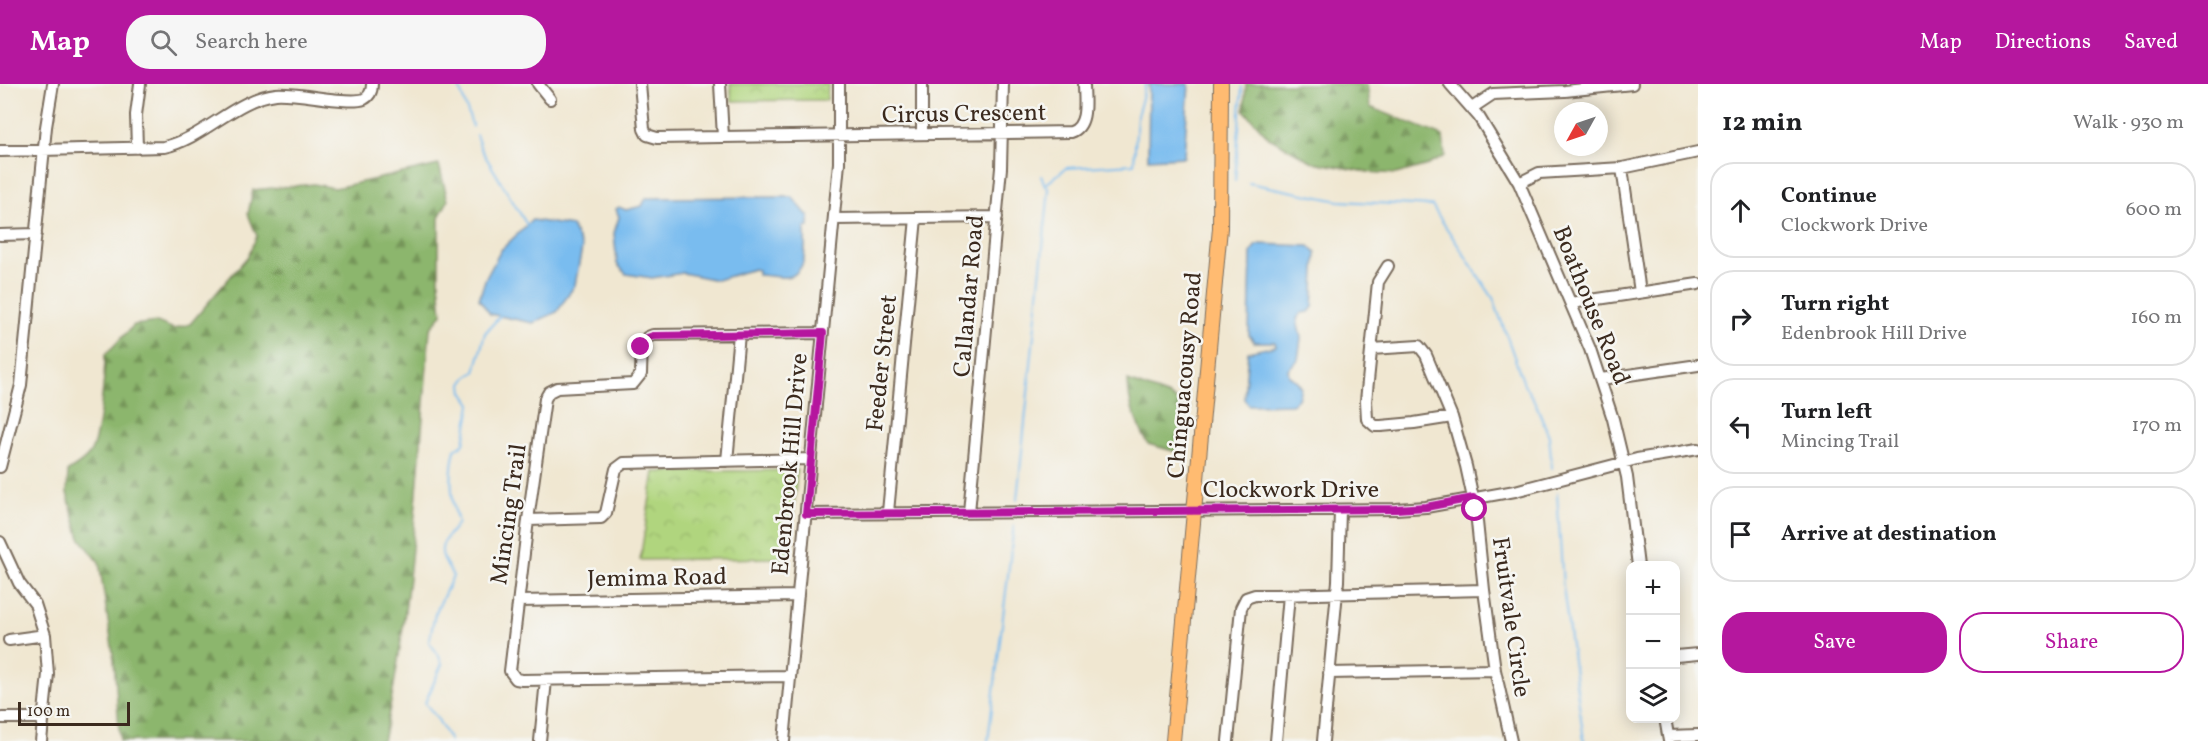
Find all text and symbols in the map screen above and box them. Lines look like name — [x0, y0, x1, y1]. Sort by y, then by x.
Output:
search box — [126, 15, 546, 69]
text: Map — [30, 23, 90, 62]
icon: search — [147, 26, 180, 59]
text: Search here — [195, 27, 308, 58]
text: Map — [1920, 28, 1962, 57]
text: Directions — [1995, 28, 2091, 57]
text: Saved — [2124, 28, 2178, 57]
street label: Circus Crescent — [881, 97, 1047, 133]
north arrow — [1554, 102, 1608, 156]
text: 12 min — [1722, 105, 1803, 141]
text: Walk · 930 m — [2073, 109, 2184, 137]
text: Continue — [1781, 181, 1877, 212]
icon: ahead — [1724, 194, 1757, 227]
text: 600 m — [2126, 196, 2182, 224]
text: Clockwork Drive — [1781, 212, 1928, 240]
street label: Callandar Road — [946, 214, 994, 379]
street label: Boathouse Road — [1543, 221, 1638, 390]
street label: Chinguacousy Road — [1160, 270, 1212, 480]
text: Turn right — [1781, 289, 1889, 320]
street label: Feeder Street — [859, 293, 907, 433]
icon: right — [1724, 302, 1757, 335]
text: 160 m — [2130, 304, 2182, 332]
text: Edenbrook Hill Drive — [1781, 320, 1967, 348]
route end — [627, 333, 653, 359]
street label: Edenbrook Hill Drive — [764, 352, 818, 577]
text: Turn left — [1781, 397, 1872, 428]
icon: left — [1724, 410, 1757, 443]
text: 170 m — [2132, 412, 2182, 440]
text: Mincing Trail — [1781, 428, 1899, 456]
street label: Mincing Trail — [483, 442, 537, 587]
street label: Clockwork Drive — [1203, 474, 1379, 508]
route start — [1461, 495, 1487, 521]
icon: arrive — [1724, 518, 1757, 551]
text: Arrive at destination — [1781, 519, 1997, 550]
street label: Fruitvale Circle — [1482, 535, 1538, 700]
street label: Jemima Road — [587, 561, 727, 597]
map controls — [1626, 561, 1680, 723]
button: + — [1626, 561, 1680, 615]
button: Save — [1722, 612, 1947, 673]
button: Share — [1959, 612, 2184, 673]
button: − — [1626, 615, 1680, 669]
button: layers — [1626, 669, 1680, 723]
scale bar — [18, 699, 130, 726]
text: 100 m — [27, 701, 70, 723]

